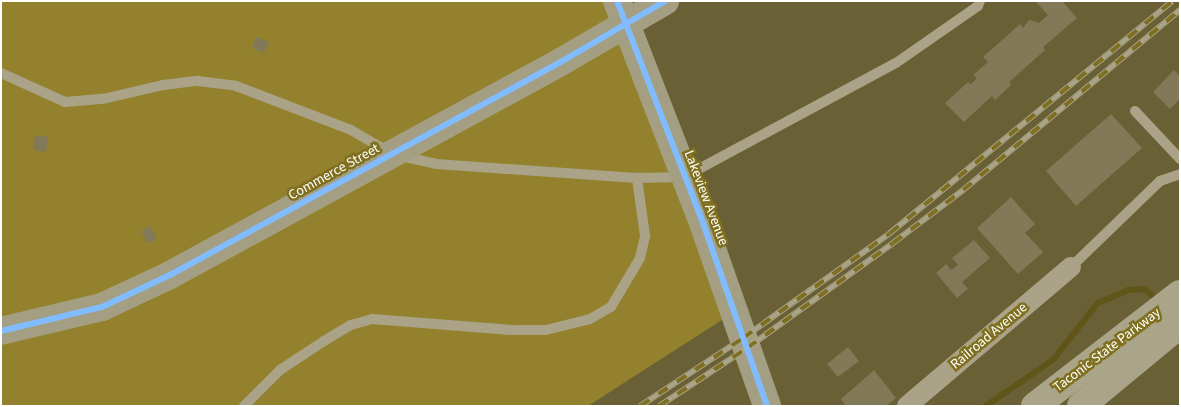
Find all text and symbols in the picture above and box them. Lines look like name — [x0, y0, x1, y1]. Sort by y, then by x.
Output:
street label: Commerce Street — [286, 140, 382, 204]
street label: Lakeview Avenue — [680, 148, 732, 248]
street label: Railroad Avenue — [947, 299, 1031, 373]
street label: Taconic State Parkway — [1050, 304, 1164, 396]

